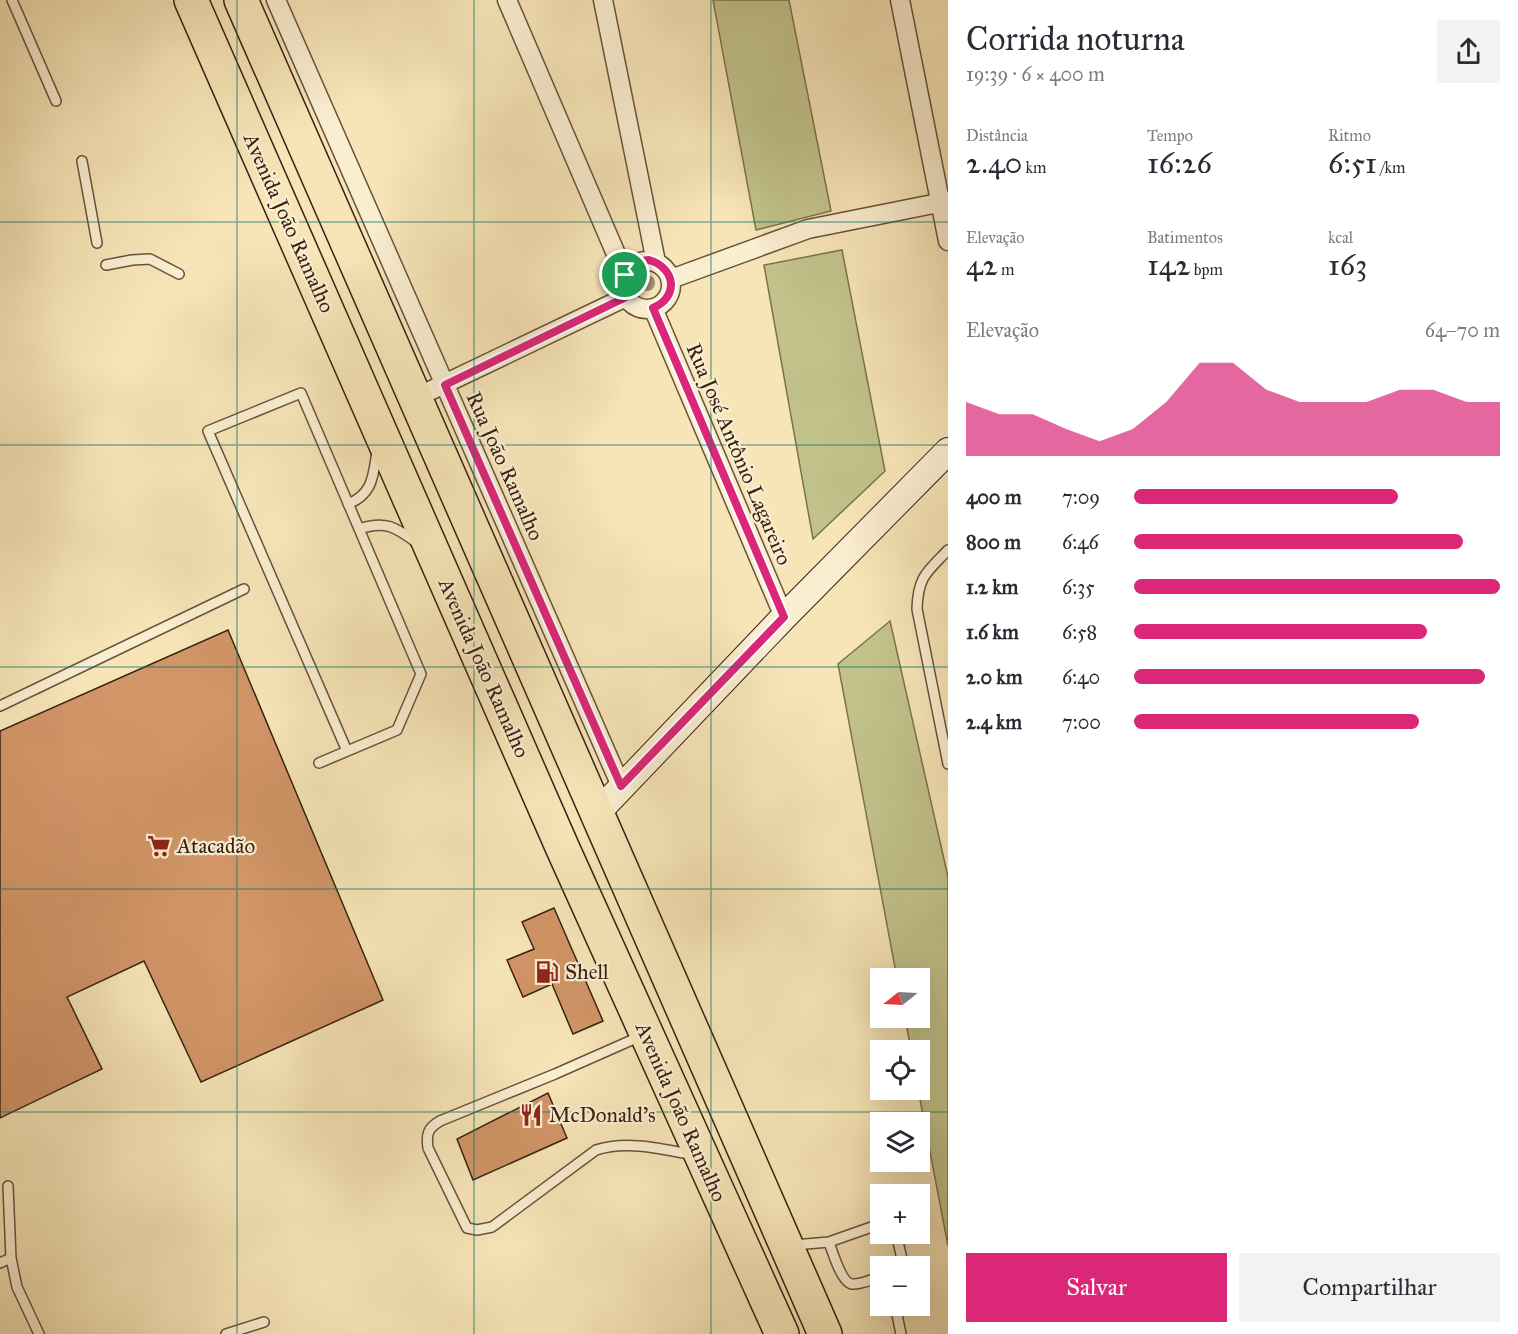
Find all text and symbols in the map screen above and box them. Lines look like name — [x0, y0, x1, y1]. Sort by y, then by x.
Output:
text: Corrida noturna — [966, 19, 1185, 59]
button: share — [1437, 20, 1500, 83]
text: 19:39 · 6 × 400 m — [966, 62, 1105, 86]
text: Distância — [966, 126, 1028, 145]
text: Tempo — [1147, 126, 1193, 145]
text: Ritmo — [1328, 126, 1371, 145]
street label: Avenida João Ramalho — [237, 128, 340, 317]
text: 2.40 — [966, 145, 1022, 181]
text: 16:26 — [1147, 145, 1212, 181]
text: 6:51 — [1328, 145, 1377, 181]
text: km — [1022, 158, 1046, 177]
text: /km — [1377, 158, 1405, 177]
text: Elevação — [966, 228, 1024, 247]
text: Batimentos — [1147, 228, 1223, 247]
text: kcal — [1328, 228, 1353, 247]
text: 42 — [966, 247, 998, 283]
text: 142 — [1147, 247, 1190, 283]
text: 163 — [1328, 247, 1367, 283]
pin — [599, 249, 650, 300]
icon: arrive — [608, 258, 641, 291]
text: m — [998, 260, 1014, 279]
text: bpm — [1190, 260, 1223, 279]
text: Elevação — [966, 318, 1039, 342]
text: 64–70 m — [1425, 318, 1500, 342]
street label: Rua José Antônio Lagareiro — [680, 339, 798, 569]
street label: Rua João Ramalho — [461, 388, 550, 545]
text: 400 m — [966, 485, 1022, 509]
text: 7:09 — [1062, 485, 1100, 509]
text: 800 m — [966, 530, 1021, 554]
text: 6:46 — [1062, 530, 1099, 554]
street label: Avenida João Ramalho — [432, 573, 535, 762]
text: 1.2 km — [966, 575, 1018, 599]
text: 6:35 — [1062, 575, 1095, 599]
text: 1.6 km — [966, 620, 1019, 644]
text: 6:58 — [1062, 620, 1097, 644]
text: 2.0 km — [966, 665, 1022, 689]
text: 6:40 — [1062, 665, 1100, 689]
text: 2.4 km — [966, 710, 1022, 734]
text: 7:00 — [1062, 710, 1101, 734]
supermarket icon: Atacadão — [146, 833, 172, 859]
place label: Atacadão — [176, 833, 255, 859]
fuel station icon: Shell — [534, 959, 560, 985]
place label: Shell — [565, 959, 609, 985]
north arrow — [870, 968, 930, 1028]
map controls — [870, 968, 930, 1316]
street label: Avenida João Ramalho — [629, 1017, 732, 1206]
button: locate — [870, 1040, 930, 1100]
restaurant icon: McDonald's — [518, 1102, 544, 1128]
place label: McDonald's — [549, 1102, 656, 1128]
button: layers — [870, 1112, 930, 1172]
button: + — [870, 1184, 930, 1244]
button: Salvar — [966, 1253, 1227, 1322]
button: Compartilhar — [1239, 1253, 1500, 1322]
button: − — [870, 1256, 930, 1316]

